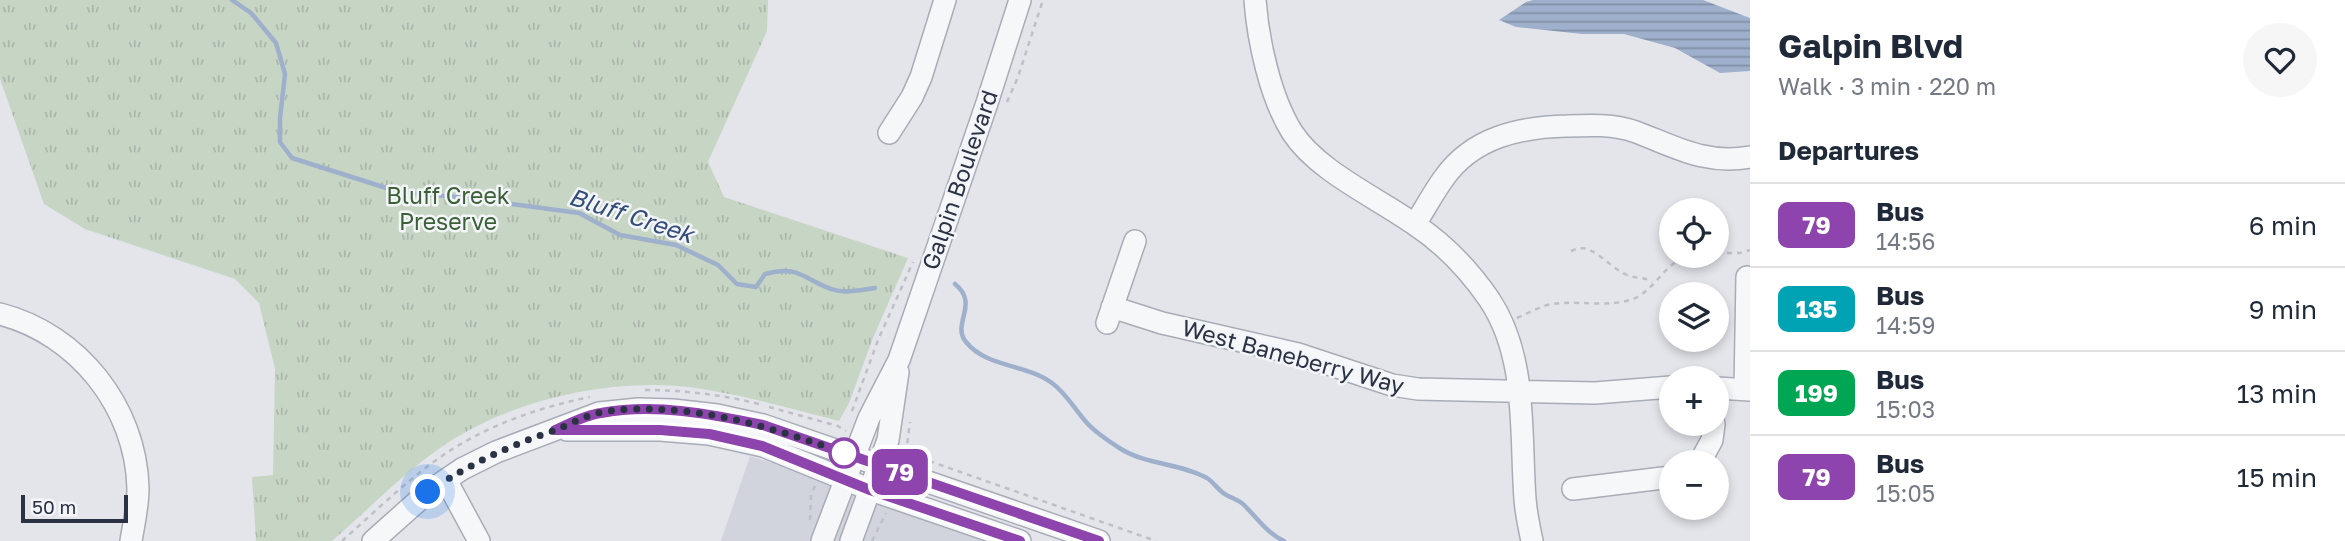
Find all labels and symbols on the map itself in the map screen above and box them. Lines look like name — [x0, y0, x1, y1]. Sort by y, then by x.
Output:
street label: Galpin Boulevard — [915, 86, 1003, 273]
park label: Bluff Creek Preserve — [386, 181, 510, 235]
water label: Bluff Creek — [566, 181, 700, 249]
street label: West Baneberry Way — [1179, 313, 1408, 399]
unlabelled marker — [829, 438, 859, 468]
line badge: 79 — [869, 449, 932, 495]
your location — [410, 474, 445, 509]
scale bar — [21, 492, 128, 524]

